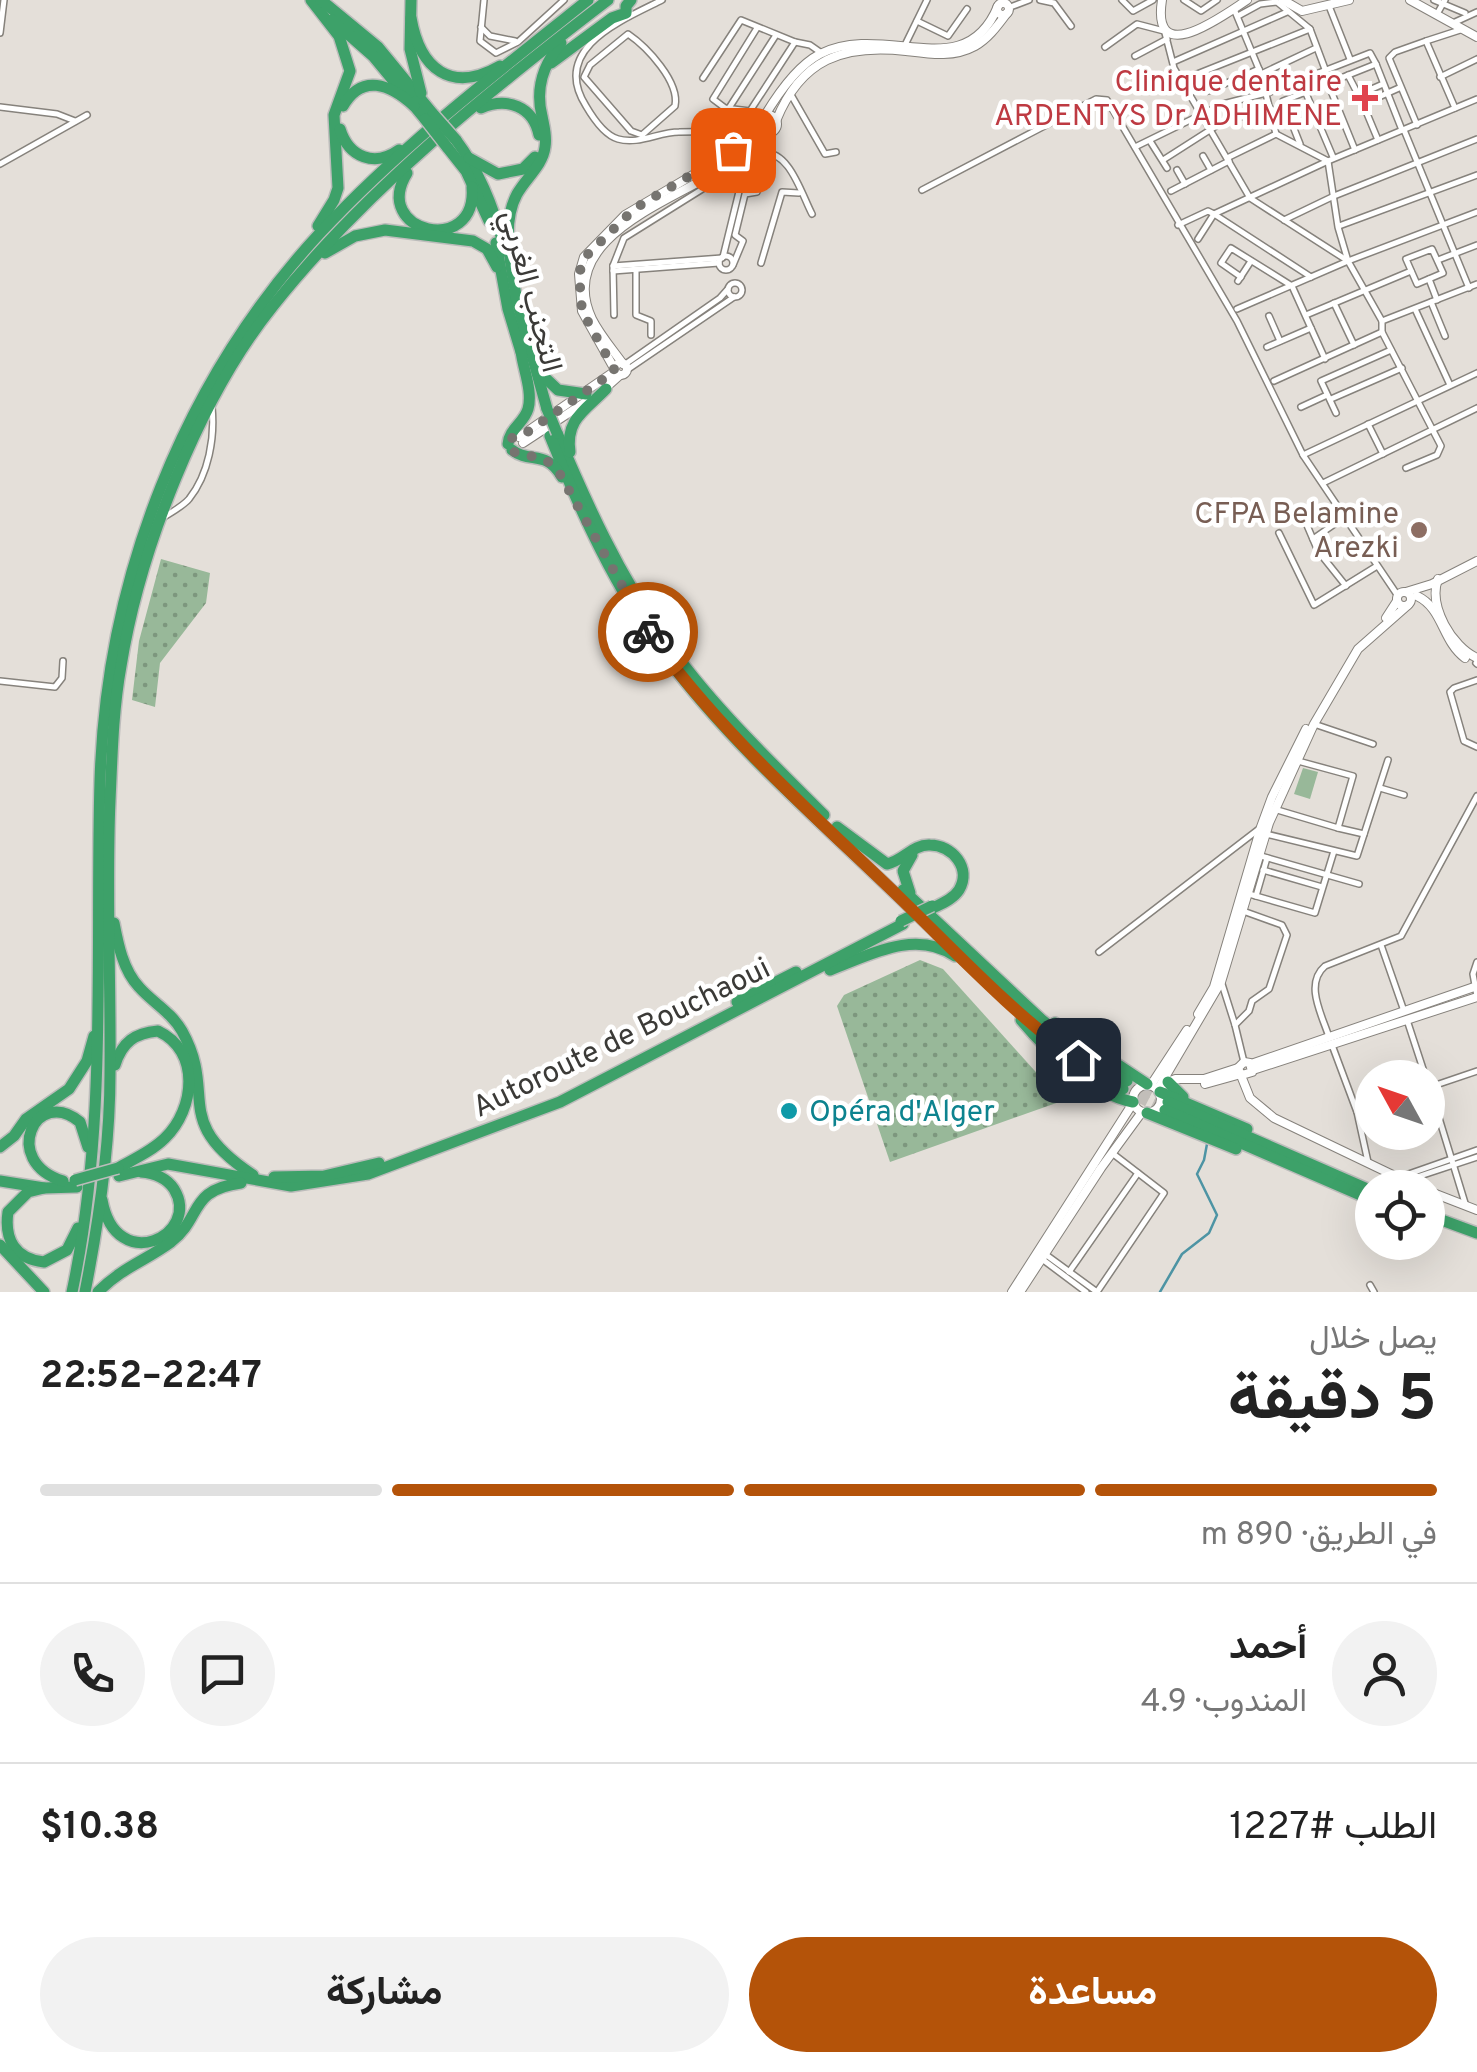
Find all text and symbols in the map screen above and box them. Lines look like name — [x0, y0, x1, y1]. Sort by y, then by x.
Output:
place label: Clinique dentaire ARDENTYS Dr ADHIMENE — [994, 65, 1342, 136]
marker: Clinique dentaire ARDENTYS Dr ADHIMENE — [1352, 85, 1378, 111]
pin — [691, 108, 776, 193]
icon: bag — [706, 123, 761, 178]
street label: التجنب الغربي — [487, 206, 569, 378]
place label: CFPA Belamine Arezki — [1194, 497, 1399, 568]
marker: CFPA Belamine Arezki — [1408, 519, 1430, 541]
courier — [598, 582, 698, 682]
icon: bike — [621, 605, 676, 660]
street label: Autoroute de Bouchaoui — [467, 951, 777, 1127]
pin — [1036, 1018, 1121, 1103]
icon: home — [1051, 1033, 1106, 1088]
north arrow — [1355, 1060, 1445, 1150]
map controls — [1355, 1060, 1445, 1260]
place label: Opéra d'Alger — [809, 1095, 995, 1132]
marker: Opéra d'Alger — [778, 1100, 800, 1122]
button: locate — [1355, 1170, 1445, 1260]
text: يصل خلال — [1309, 1320, 1437, 1360]
text: 22:47–22:52 — [40, 1353, 262, 1402]
text: 5 دقيقة — [1228, 1361, 1437, 1443]
text: في الطريق · 890 m — [1201, 1516, 1437, 1556]
button: phone — [40, 1621, 145, 1726]
button: chat — [170, 1621, 275, 1726]
button: person — [1332, 1621, 1437, 1726]
text: أحمد — [1229, 1624, 1307, 1673]
text: المندوب · 4.9 — [1141, 1683, 1307, 1723]
text: $10.38 — [40, 1804, 159, 1853]
text: الطلب #1227 — [1229, 1804, 1437, 1853]
button: مشاركة — [40, 1937, 729, 2052]
button: مساعدة — [749, 1937, 1437, 2052]

